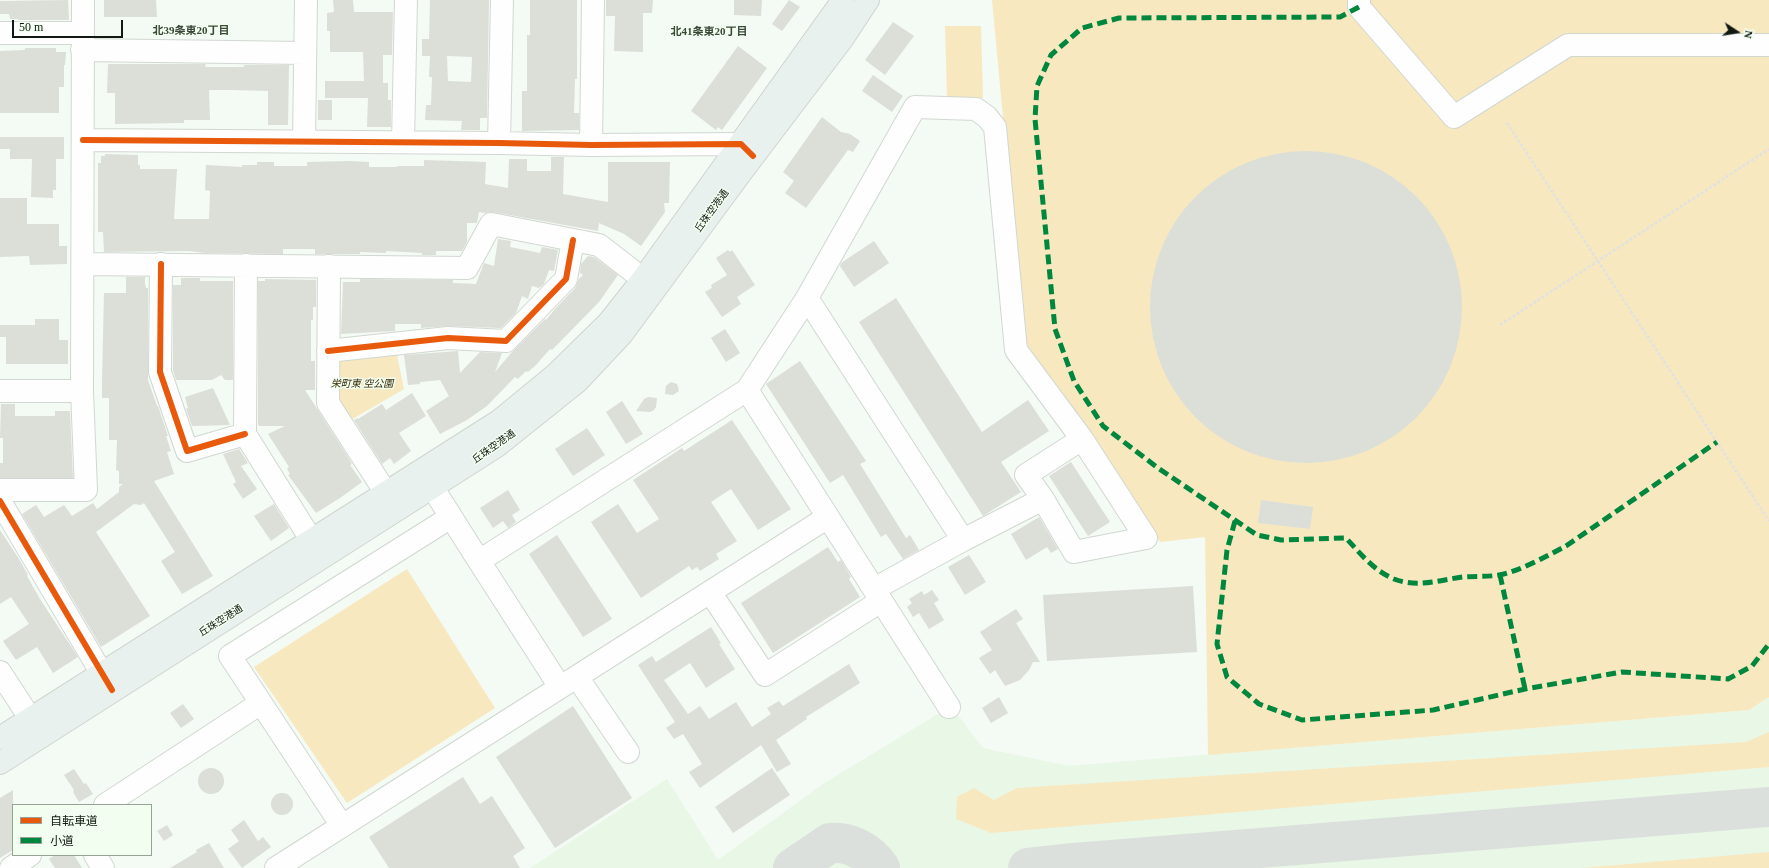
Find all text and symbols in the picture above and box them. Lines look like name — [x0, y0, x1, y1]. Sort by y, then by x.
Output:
scale bar — [14, 12, 125, 38]
north arrow — [1717, 12, 1757, 52]
text: 50 m — [19, 20, 43, 34]
district label: 北39条東20丁目 — [153, 24, 229, 38]
district label: 北41条東20丁目 — [671, 25, 747, 39]
text: N — [1742, 29, 1755, 40]
street label: 丘珠空港通 — [692, 187, 732, 235]
park label: 栄町東 空公園 — [331, 378, 393, 390]
street label: 丘珠空港通 — [470, 428, 518, 466]
street label: 丘珠空港通 — [197, 603, 245, 639]
legend — [12, 804, 152, 856]
text: 自転車道 — [50, 814, 98, 828]
text: 小道 — [50, 834, 74, 848]

